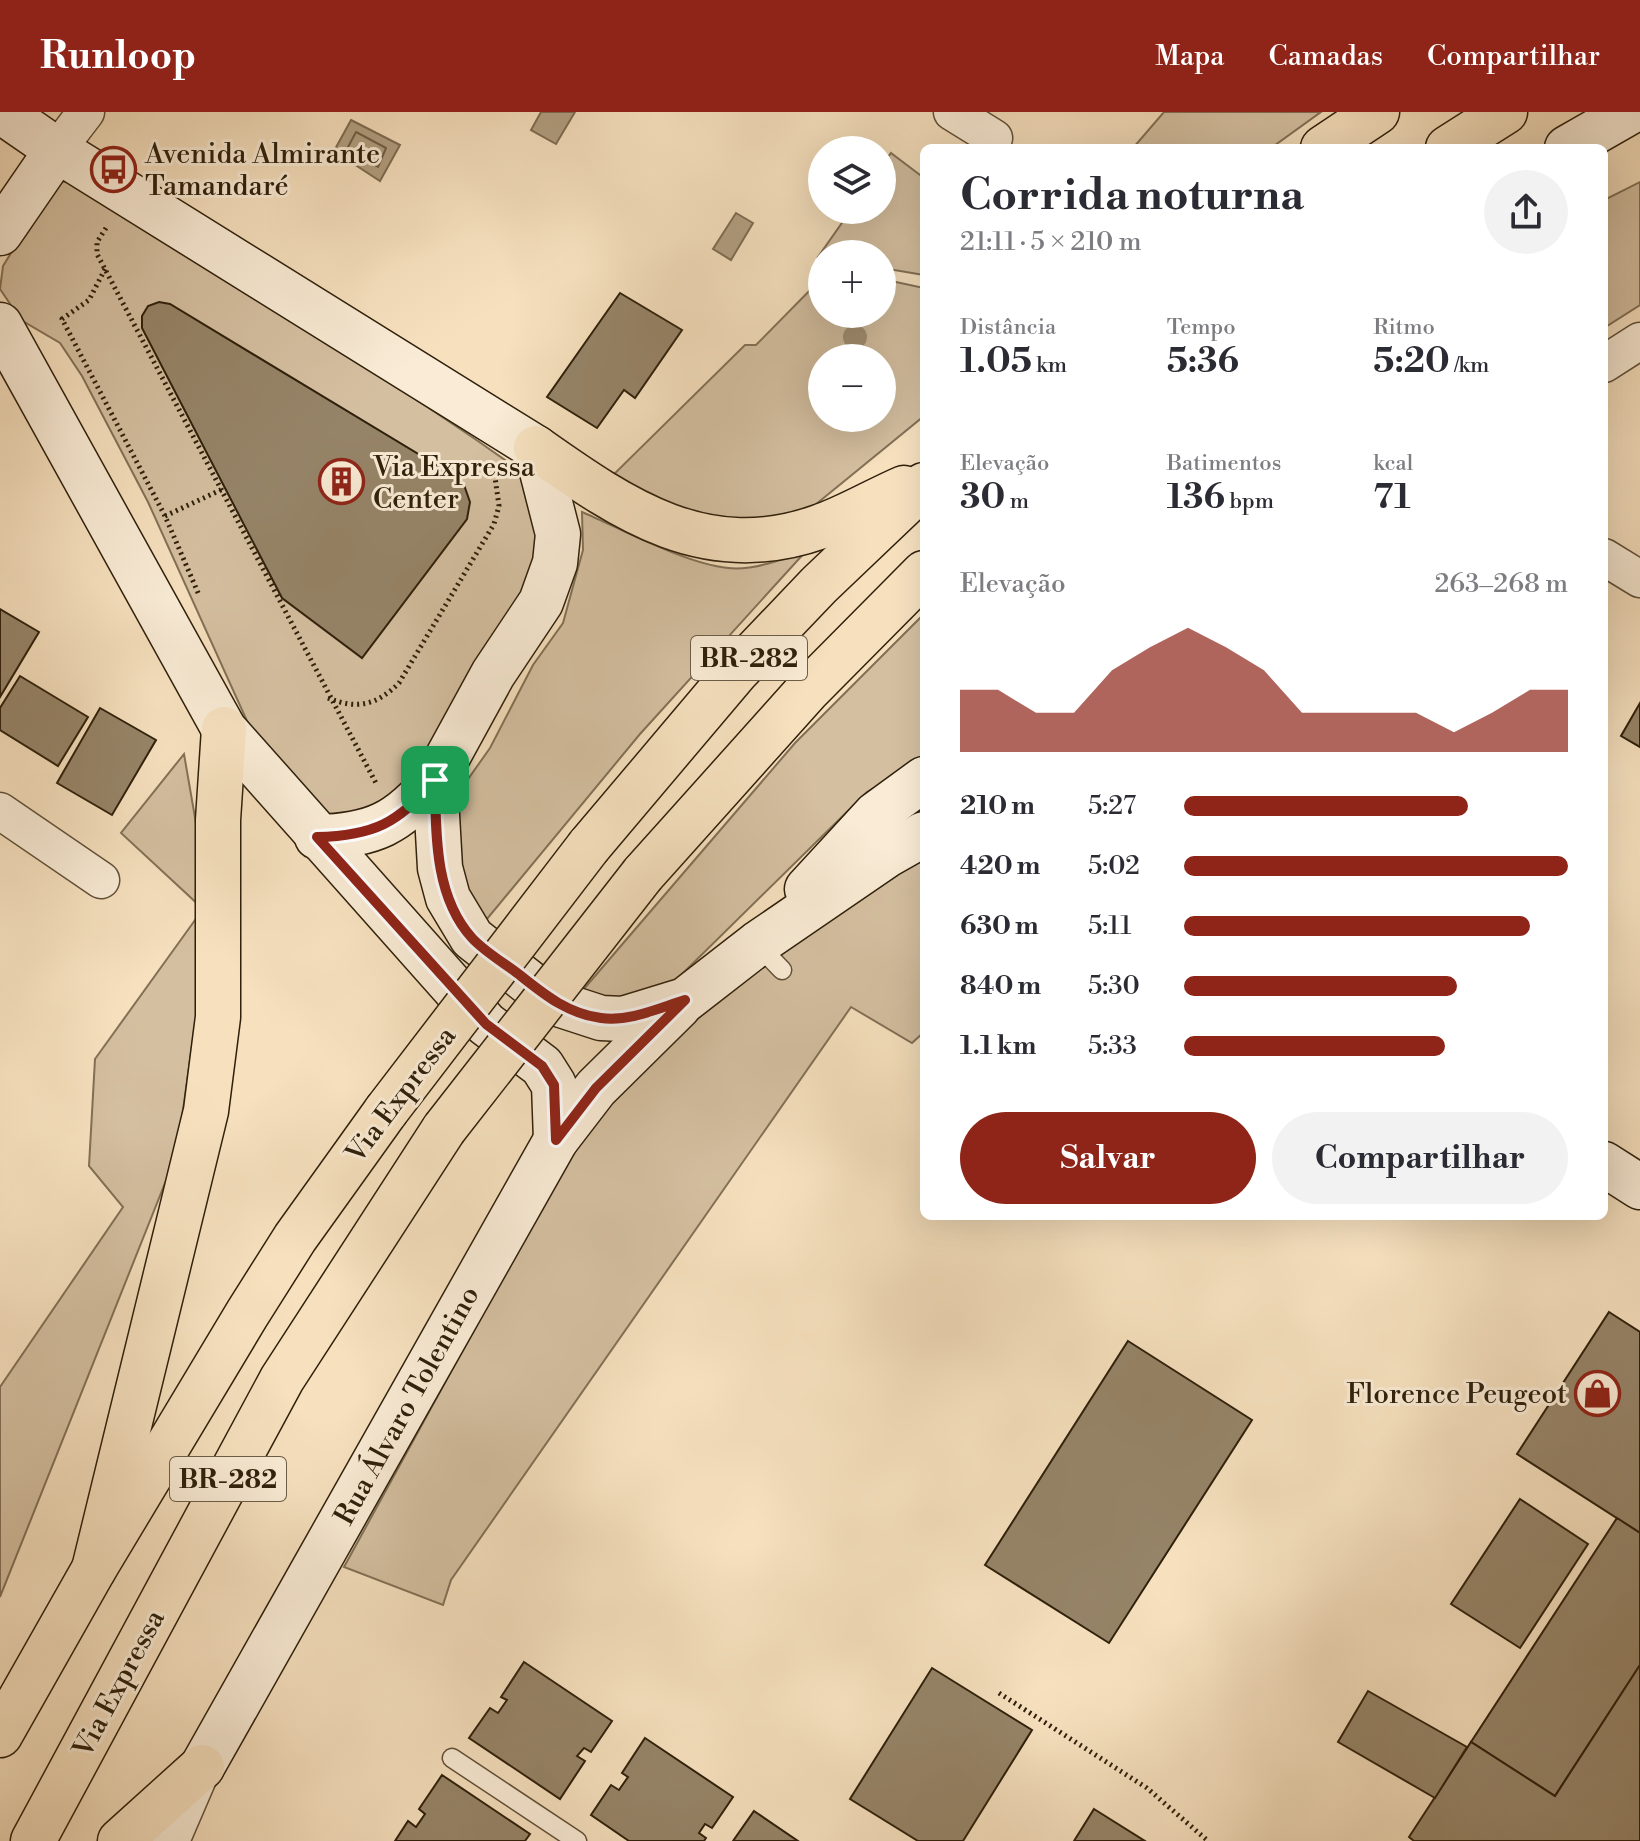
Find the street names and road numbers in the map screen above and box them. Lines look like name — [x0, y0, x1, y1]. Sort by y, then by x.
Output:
road number: BR-282 — [691, 636, 807, 680]
street label: Via Expressa — [338, 1019, 464, 1171]
street label: Rua Álvaro Tolentino — [325, 1279, 488, 1531]
road number: BR-282 — [170, 1457, 286, 1501]
street label: Via Expressa — [65, 1603, 173, 1764]

